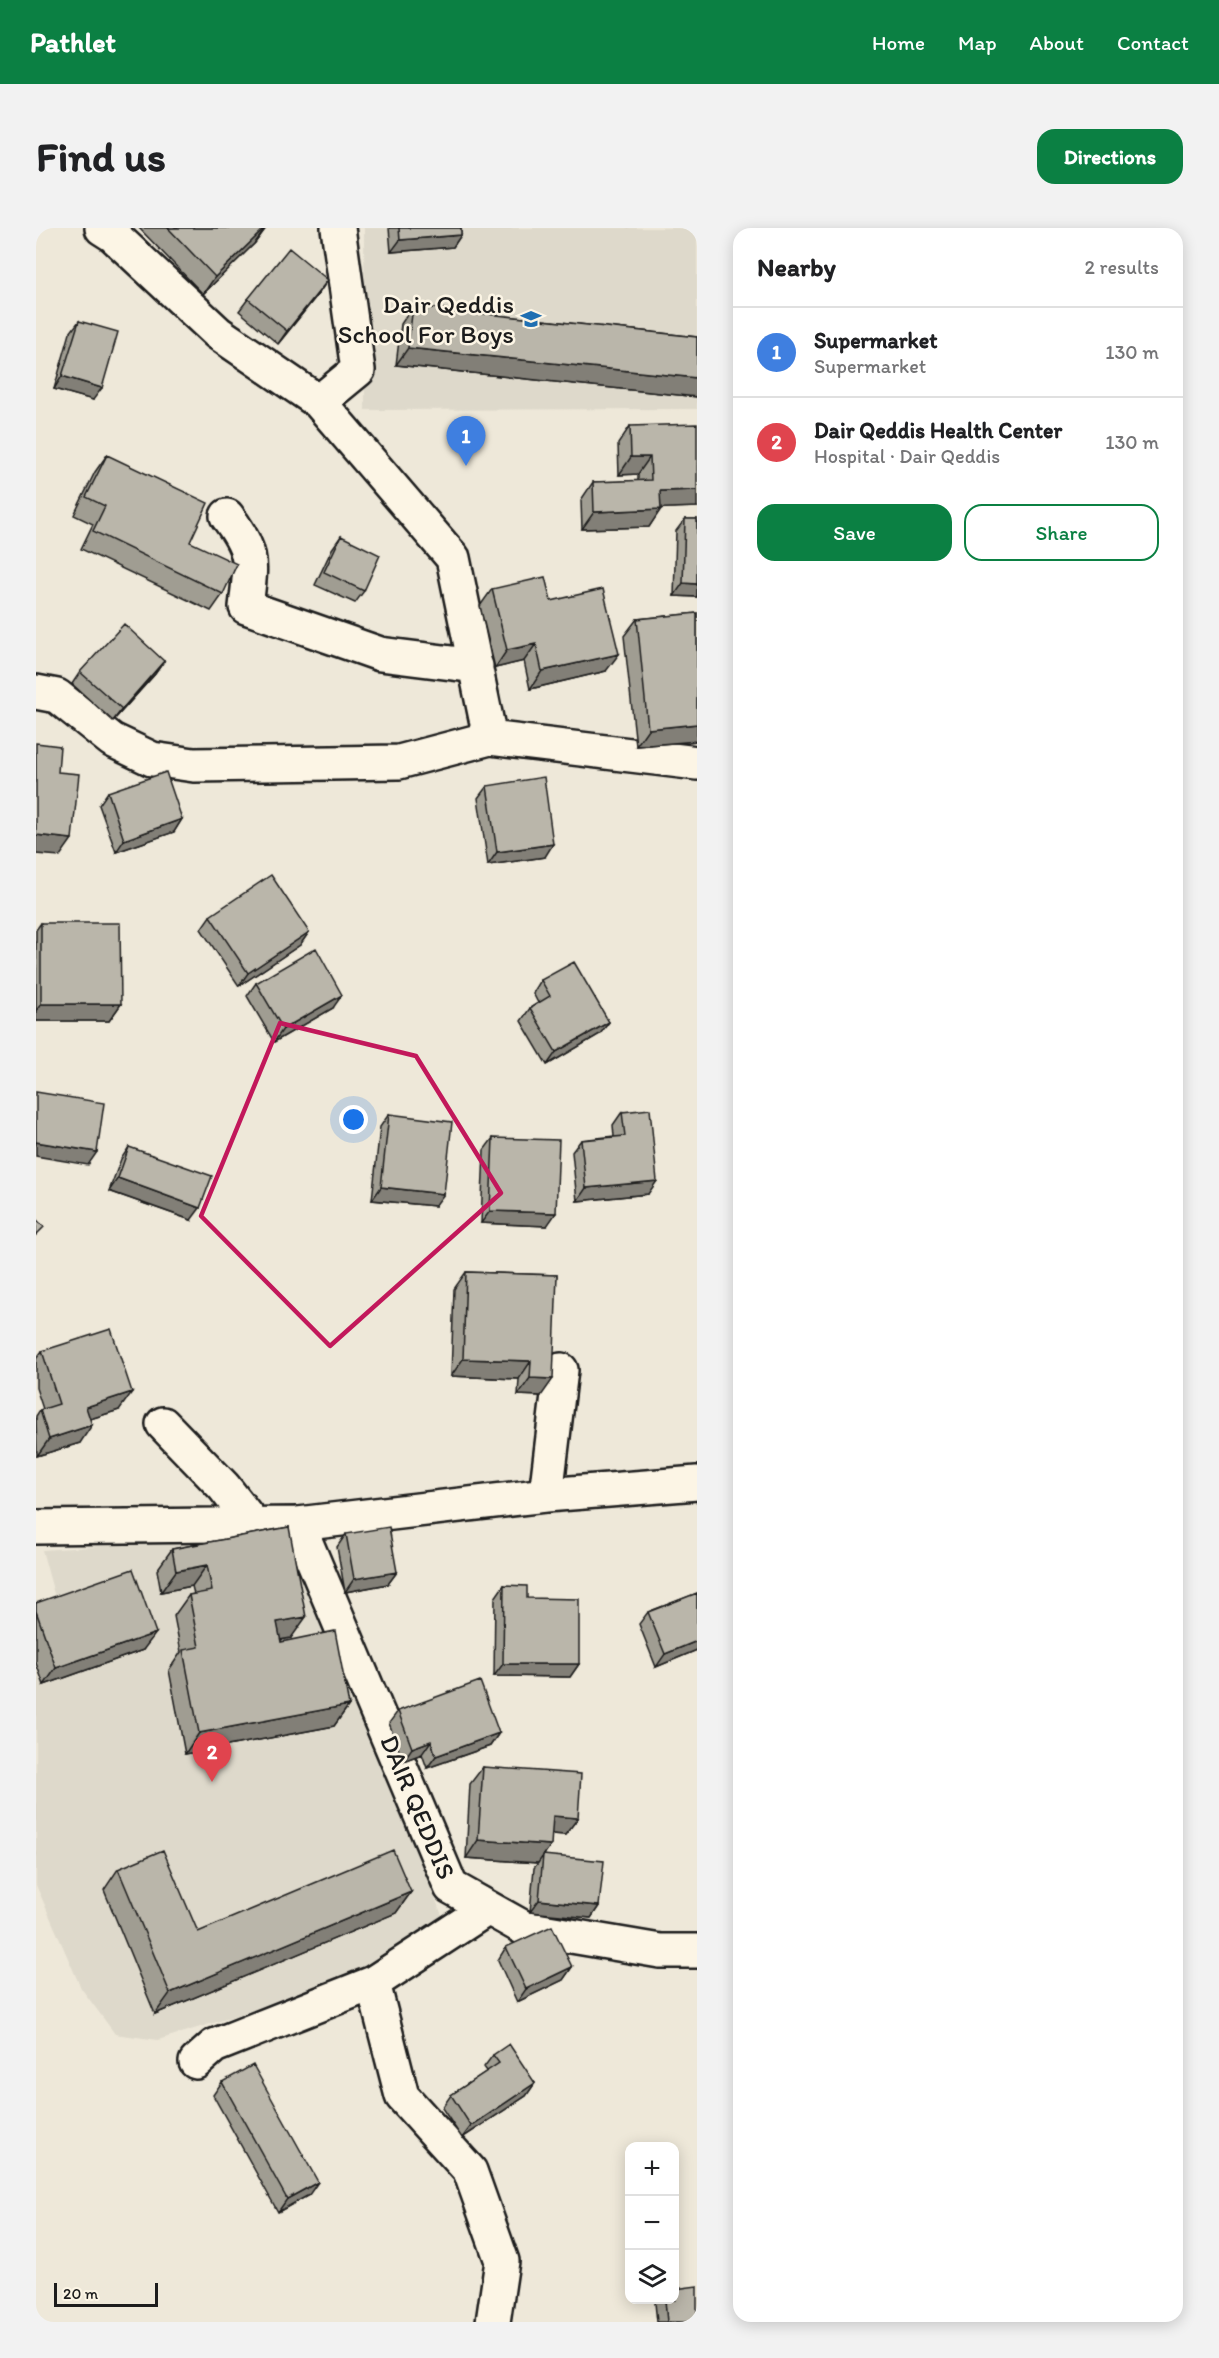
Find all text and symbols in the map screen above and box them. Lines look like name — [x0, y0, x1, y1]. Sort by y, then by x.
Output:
text: Pathlet — [30, 25, 116, 59]
text: Home — [872, 30, 925, 55]
text: Map — [958, 30, 997, 55]
text: About — [1030, 30, 1084, 55]
text: Contact — [1117, 30, 1189, 55]
button: Directions — [1037, 129, 1183, 184]
text: Find us — [36, 131, 166, 182]
text: Nearby — [757, 251, 836, 283]
text: 2 results — [1085, 255, 1159, 279]
place label: Dair Qeddis School For Boys — [338, 288, 514, 350]
school or university icon: Dair Qeddis School For Boys — [519, 307, 543, 331]
text: Supermarket — [814, 327, 938, 354]
text: 1 — [772, 340, 781, 364]
text: 130 m — [1105, 340, 1159, 364]
text: Supermarket — [814, 354, 926, 378]
pin: 1 — [446, 416, 486, 466]
text: Dair Qeddis Health Center — [814, 417, 1062, 444]
text: 2 — [771, 430, 782, 454]
text: 130 m — [1105, 430, 1159, 454]
text: Hospital · Dair Qeddis — [814, 444, 1000, 468]
button: Save — [757, 504, 952, 561]
button: Share — [964, 504, 1159, 561]
your location — [339, 1105, 368, 1134]
street label: DAIR QEDDIS — [373, 1730, 463, 1884]
pin: 2 — [192, 1732, 231, 1782]
map controls — [625, 2142, 679, 2304]
button: + — [625, 2142, 679, 2196]
button: − — [625, 2196, 679, 2250]
button: layers — [625, 2250, 679, 2304]
scale bar — [54, 2280, 158, 2308]
text: 20 m — [63, 2284, 98, 2303]

